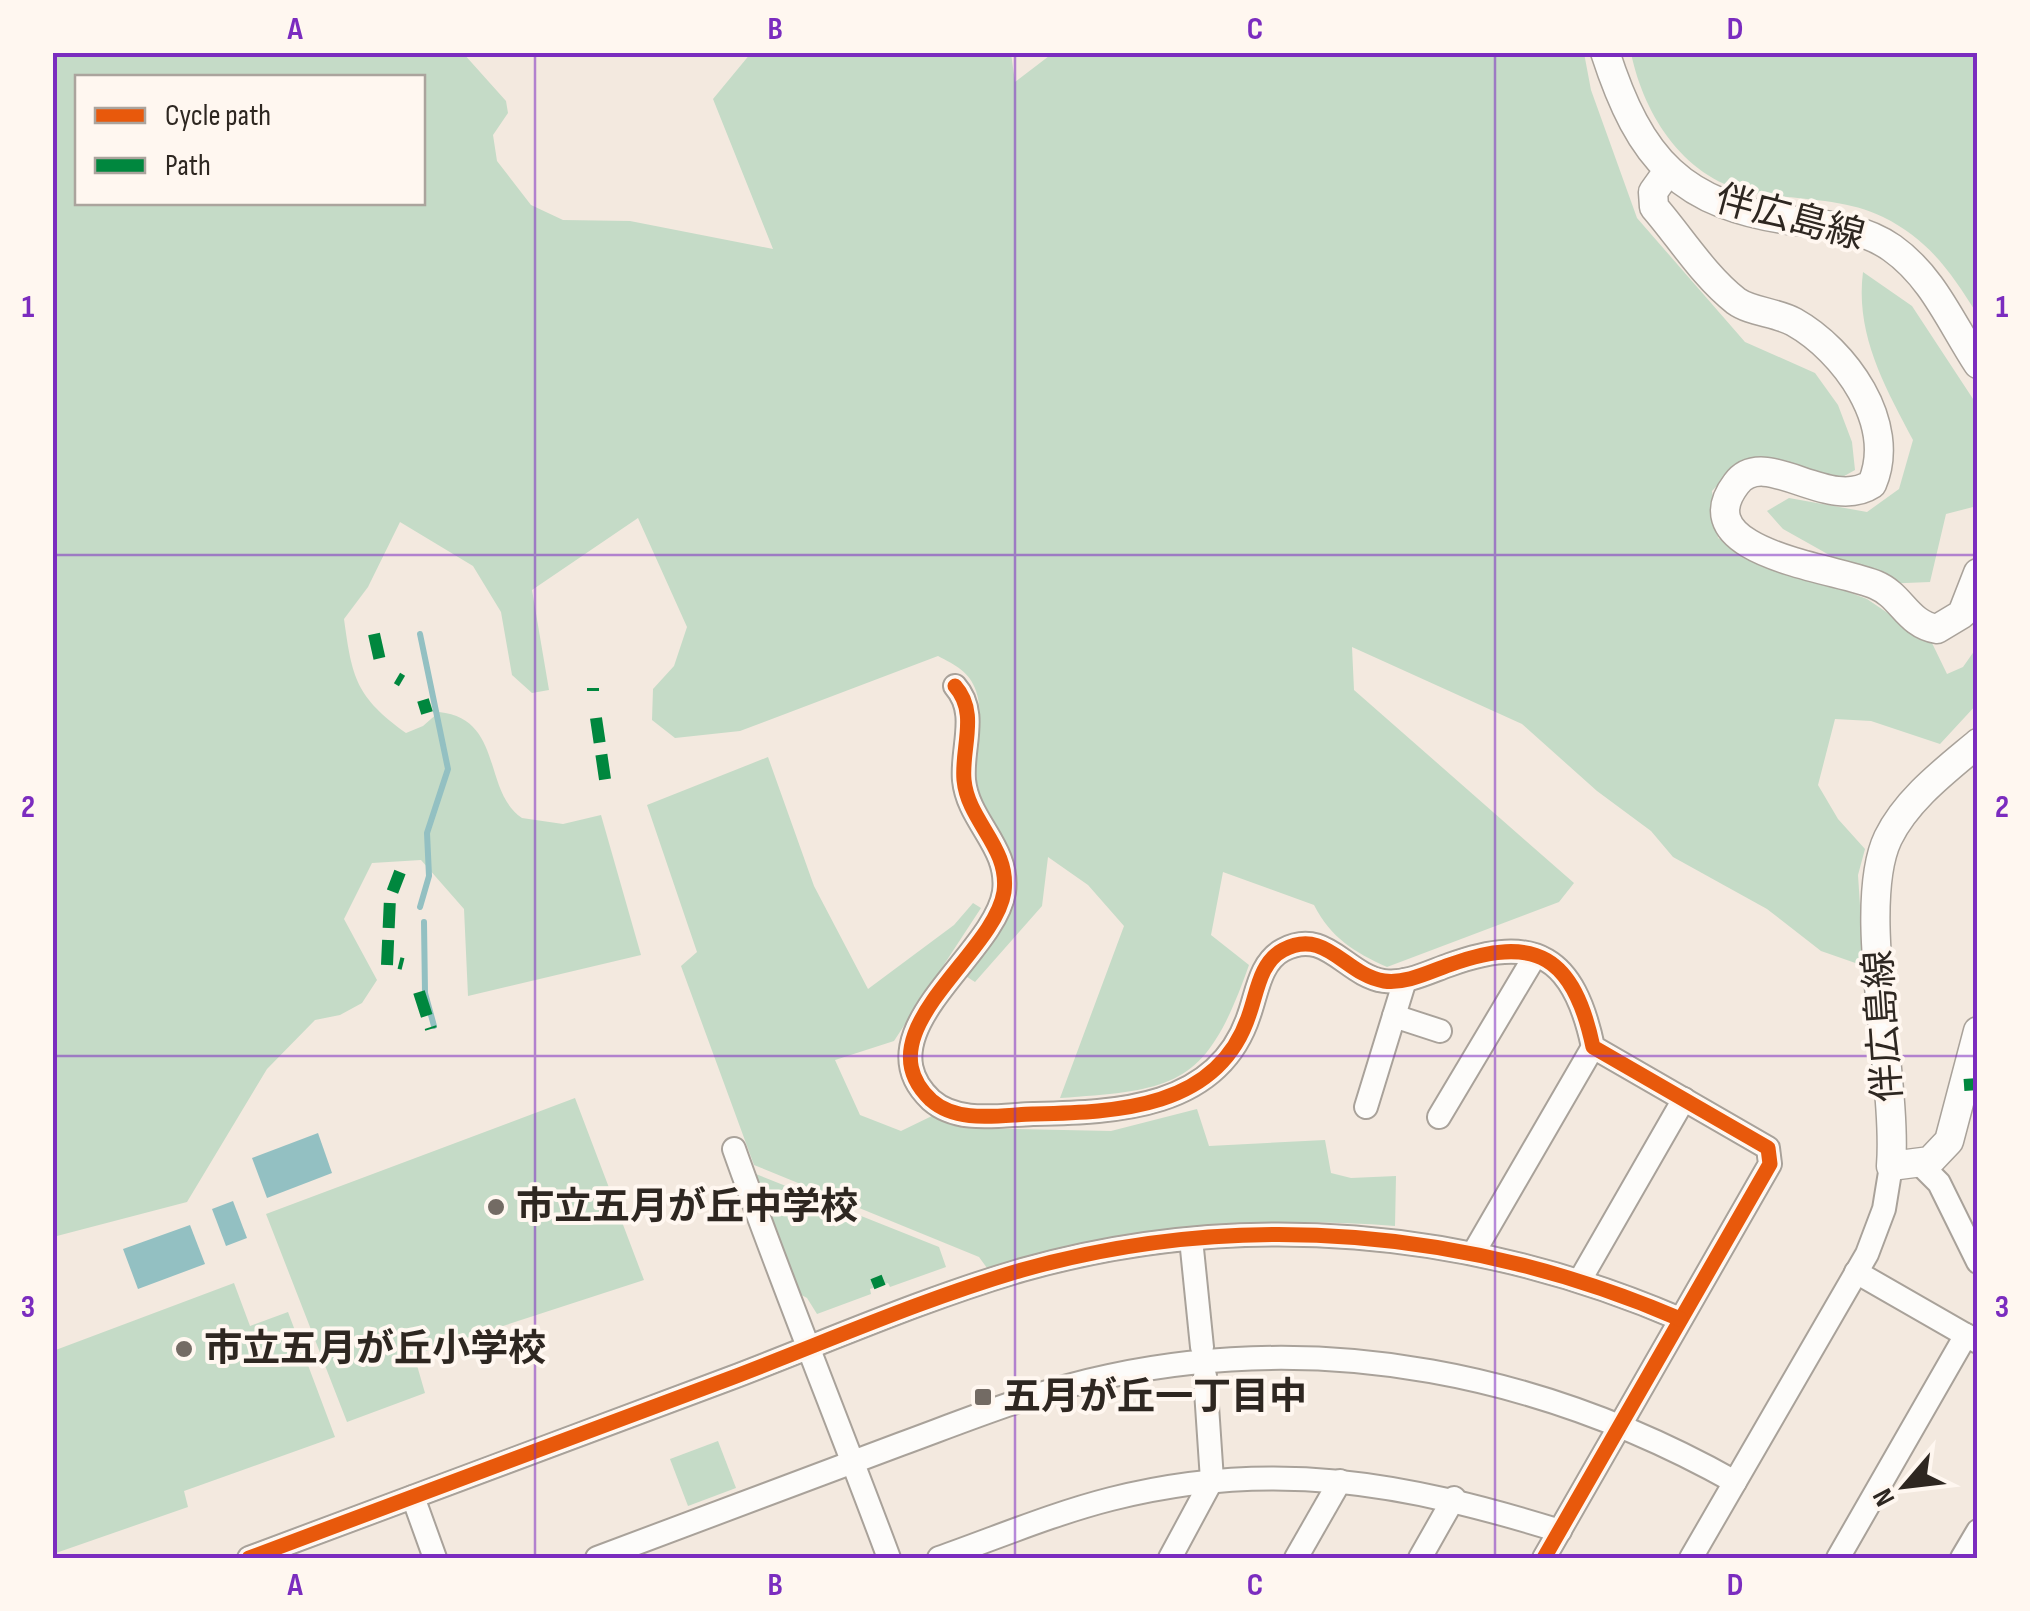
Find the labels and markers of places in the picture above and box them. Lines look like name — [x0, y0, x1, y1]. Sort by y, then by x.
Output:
place label: 市立五月が丘中学校 — [516, 1185, 858, 1230]
marker: 市立五月が丘中学校 — [485, 1196, 507, 1218]
place label: 市立五月が丘小学校 — [204, 1327, 546, 1372]
marker: 市立五月が丘小学校 — [173, 1338, 195, 1360]
place label: 五月が丘一丁目中 — [1003, 1375, 1307, 1420]
marker: 五月が丘一丁目中 — [972, 1386, 994, 1408]

